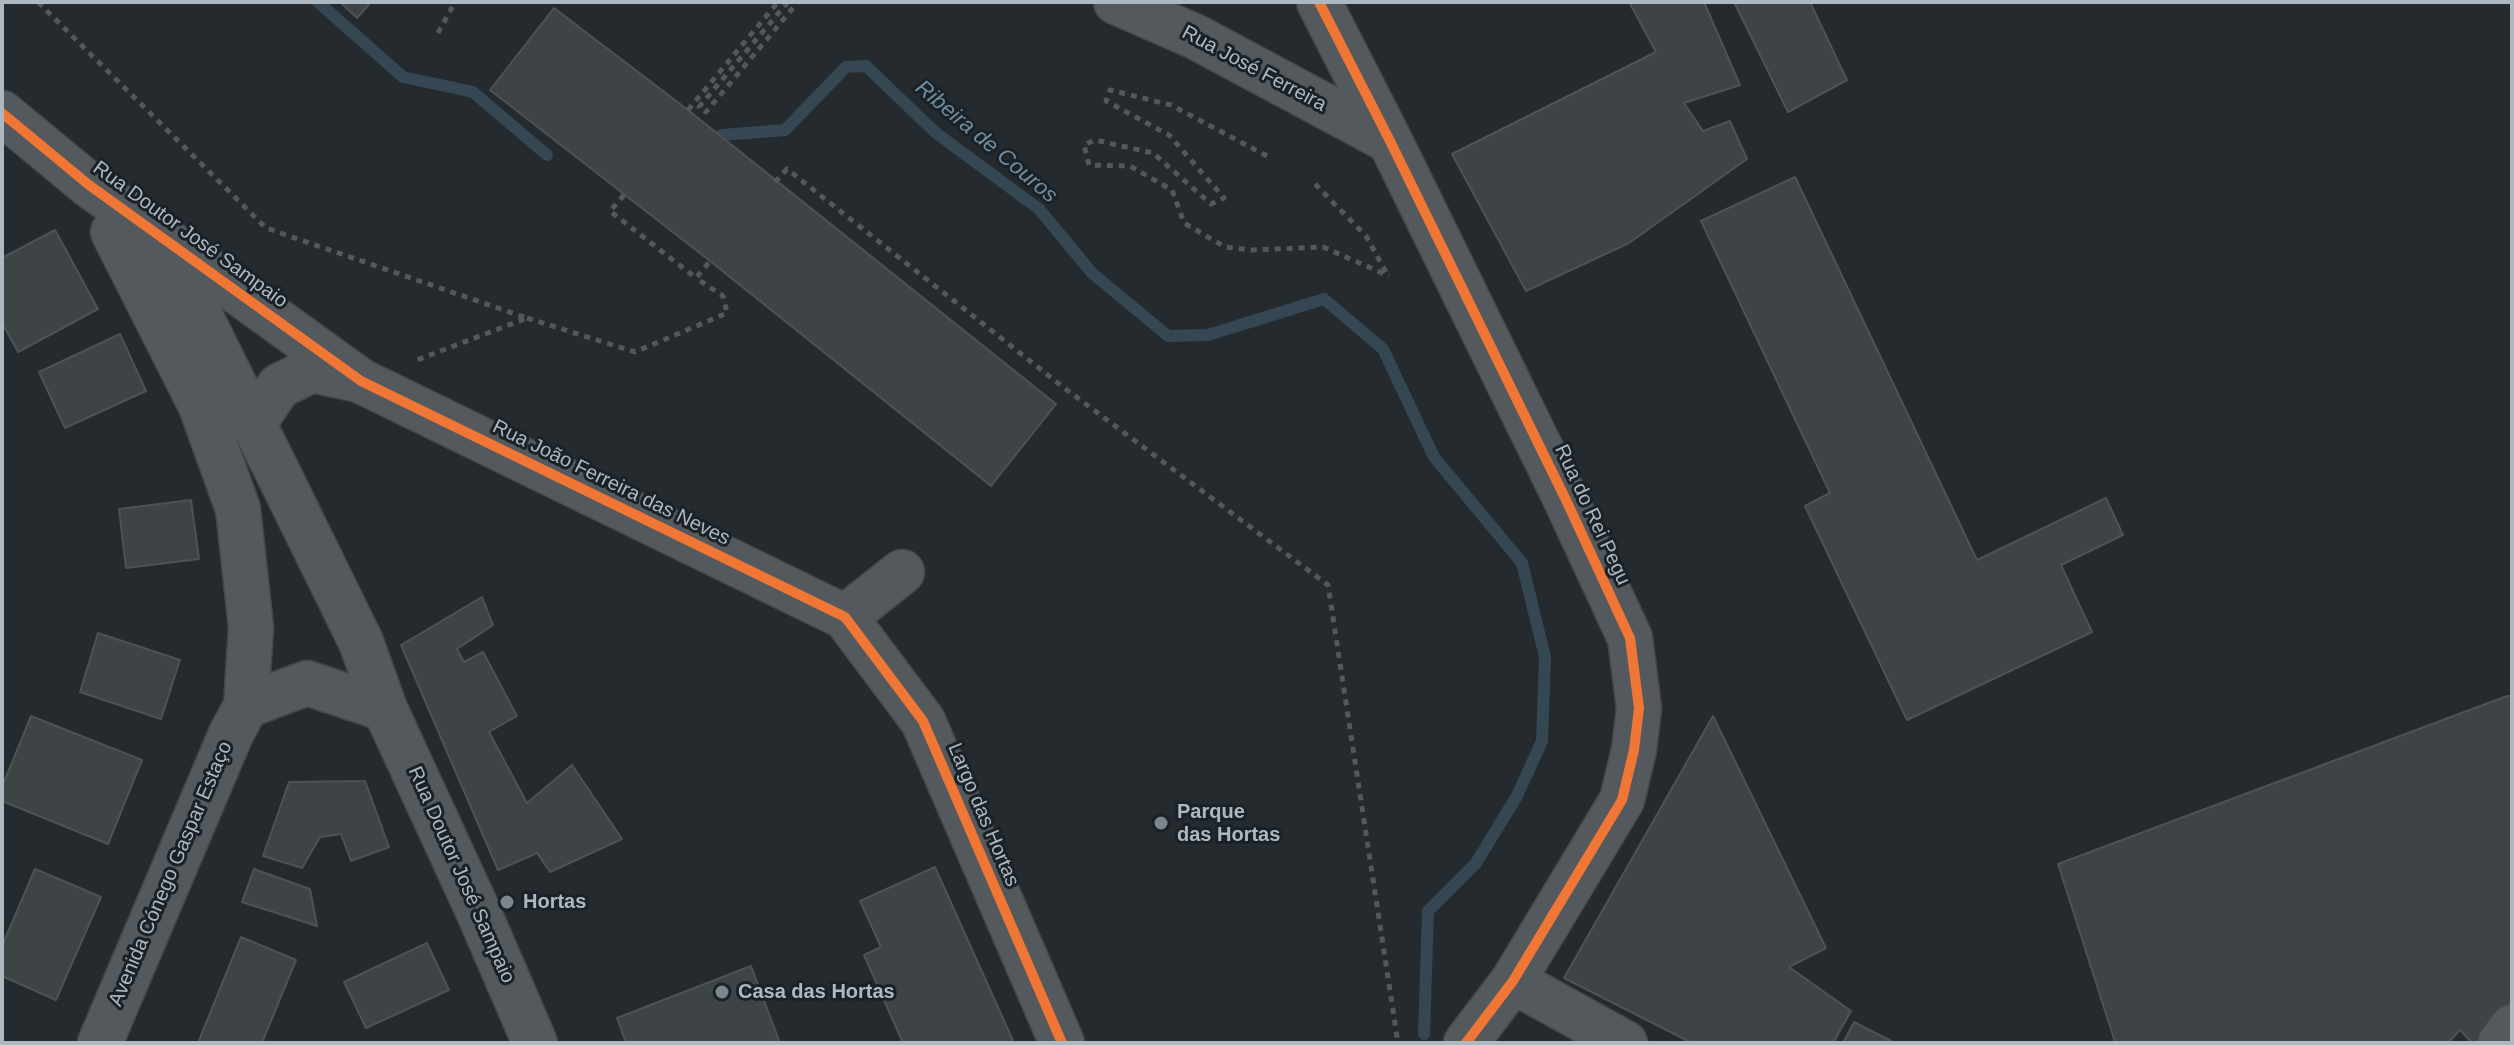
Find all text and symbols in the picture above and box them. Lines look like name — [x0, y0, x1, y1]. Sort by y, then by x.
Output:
street label: Rua José Ferreira — [1178, 21, 1330, 117]
water label: Ribeira de Couros — [910, 75, 1062, 209]
street label: Rua Doutor José Sampaio — [88, 156, 292, 314]
street label: Rua João Ferreira das Neves — [488, 415, 734, 551]
street label: Rua do Rei Pegu — [1549, 441, 1635, 589]
street label: Avenida Cónego Gaspar Estaço — [104, 738, 238, 1010]
street label: Largo das Hortas — [942, 740, 1024, 890]
street label: Rua Doutor José Sampaio — [402, 763, 520, 987]
place label: Parque das Hortas — [1177, 800, 1280, 847]
marker: Parque das Hortas — [1152, 814, 1170, 832]
place label: Hortas — [523, 890, 586, 914]
marker: Hortas — [498, 893, 516, 911]
place label: Casa das Hortas — [738, 980, 895, 1004]
marker: Casa das Hortas — [713, 983, 731, 1001]

